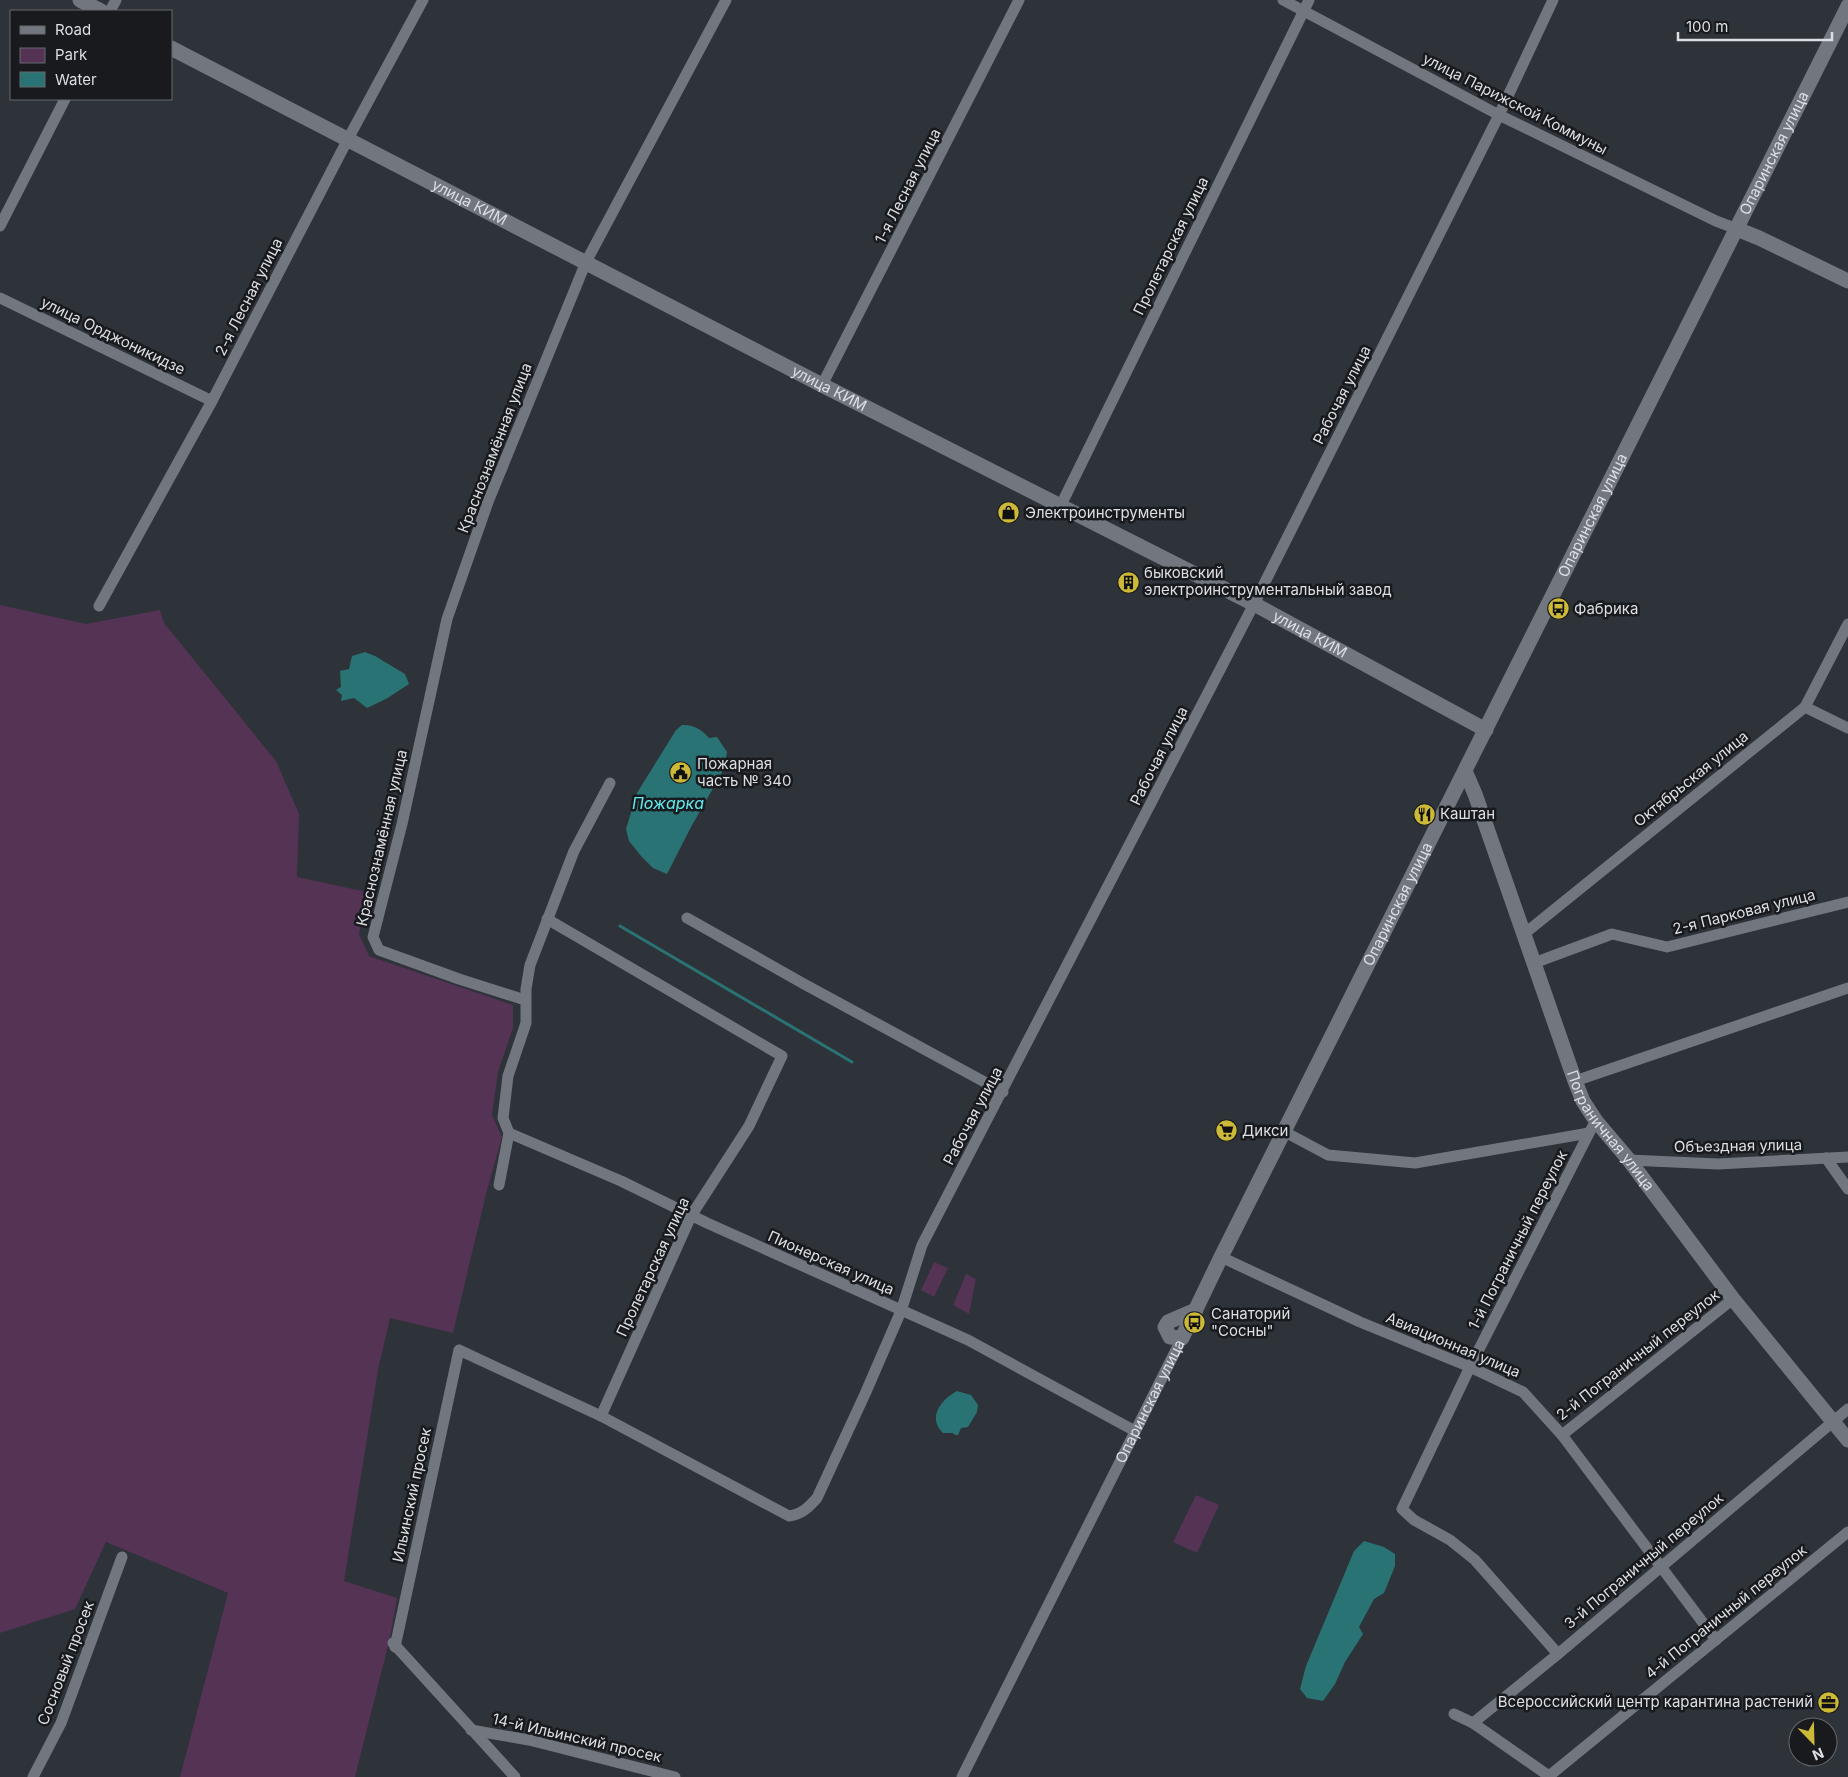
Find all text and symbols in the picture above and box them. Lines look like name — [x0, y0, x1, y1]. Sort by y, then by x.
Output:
legend — [10, 10, 172, 100]
scale bar — [1678, 10, 1832, 42]
text: 100 m — [1686, 17, 1728, 36]
text: Road — [55, 20, 91, 39]
text: Park — [55, 45, 88, 64]
street label: улица Парижской Коммуны — [1420, 49, 1611, 158]
text: Water — [55, 70, 97, 89]
street label: Опаринская улица — [1735, 88, 1813, 218]
street label: 1-я Лесная улица — [870, 125, 945, 246]
street label: Пролетарская улица — [1129, 173, 1212, 318]
street label: улица КИМ — [429, 175, 510, 229]
street label: 2-я Лесная улица — [211, 235, 286, 359]
street label: улица Орджоникидзе — [38, 292, 188, 379]
street label: Рабочая улица — [1309, 342, 1375, 447]
street label: Краснознамённая улица — [453, 360, 536, 536]
street label: улица КИМ — [789, 361, 870, 415]
street label: Опаринская улица — [1553, 450, 1631, 580]
shop icon: Электроинструменты — [997, 501, 1021, 525]
place label: Электроинструменты — [1025, 503, 1185, 522]
place label: быковский электроинструментальный завод — [1144, 563, 1392, 599]
building icon: быковский электроинструментальный завод — [1116, 570, 1140, 594]
bus stop icon: Фабрика — [1546, 597, 1570, 621]
place label: Фабрика — [1574, 599, 1638, 618]
street label: улица КИМ — [1270, 606, 1351, 662]
street label: Рабочая улица — [1126, 703, 1192, 808]
street label: Октябрьская улица — [1630, 727, 1752, 831]
street label: Краснознамённая улица — [352, 748, 411, 928]
place label: Пожарная часть № 340 — [697, 754, 792, 790]
public building icon: Пожарная часть № 340 — [669, 761, 693, 785]
water label: Пожарка — [632, 793, 704, 813]
restaurant icon: Каштан — [1412, 802, 1436, 826]
place label: Каштан — [1440, 804, 1495, 823]
street label: Опаринская улица — [1358, 839, 1436, 969]
street label: 2-я Парковая улица — [1671, 885, 1817, 938]
street label: Рабочая улица — [939, 1064, 1006, 1168]
street label: Пограничная улица — [1563, 1067, 1659, 1194]
supermarket icon: Дикси — [1214, 1119, 1238, 1143]
place label: Дикси — [1242, 1121, 1288, 1140]
street label: Объездная улица — [1674, 1135, 1802, 1156]
street label: 1-й Пограничный переулок — [1464, 1147, 1571, 1333]
street label: Пролетарская улица — [612, 1194, 693, 1339]
street label: Пионерская улица — [765, 1226, 897, 1299]
street label: 2-й Пограничный переулок — [1552, 1285, 1723, 1424]
place label: Санаторий "Сосны" — [1211, 1304, 1290, 1340]
street label: Авиационная улица — [1383, 1308, 1523, 1381]
bus stop icon: Санаторий "Сосны" — [1183, 1311, 1207, 1335]
street label: Опаринская улица — [1111, 1336, 1189, 1466]
street label: Ильинский просек — [388, 1426, 435, 1564]
street label: 3-й Пограничный переулок — [1560, 1488, 1727, 1633]
street label: 4-й Пограничный переулок — [1641, 1541, 1810, 1683]
street label: Сосновый просек — [33, 1598, 98, 1728]
office icon: Всероссийский центр карантина растений — [1817, 1690, 1841, 1714]
place label: Всероссийский центр карантина растений — [1498, 1692, 1813, 1711]
street label: 14-й Ильинский просек — [491, 1709, 664, 1766]
north arrow — [1788, 1717, 1838, 1767]
text: N — [1810, 1745, 1827, 1764]

